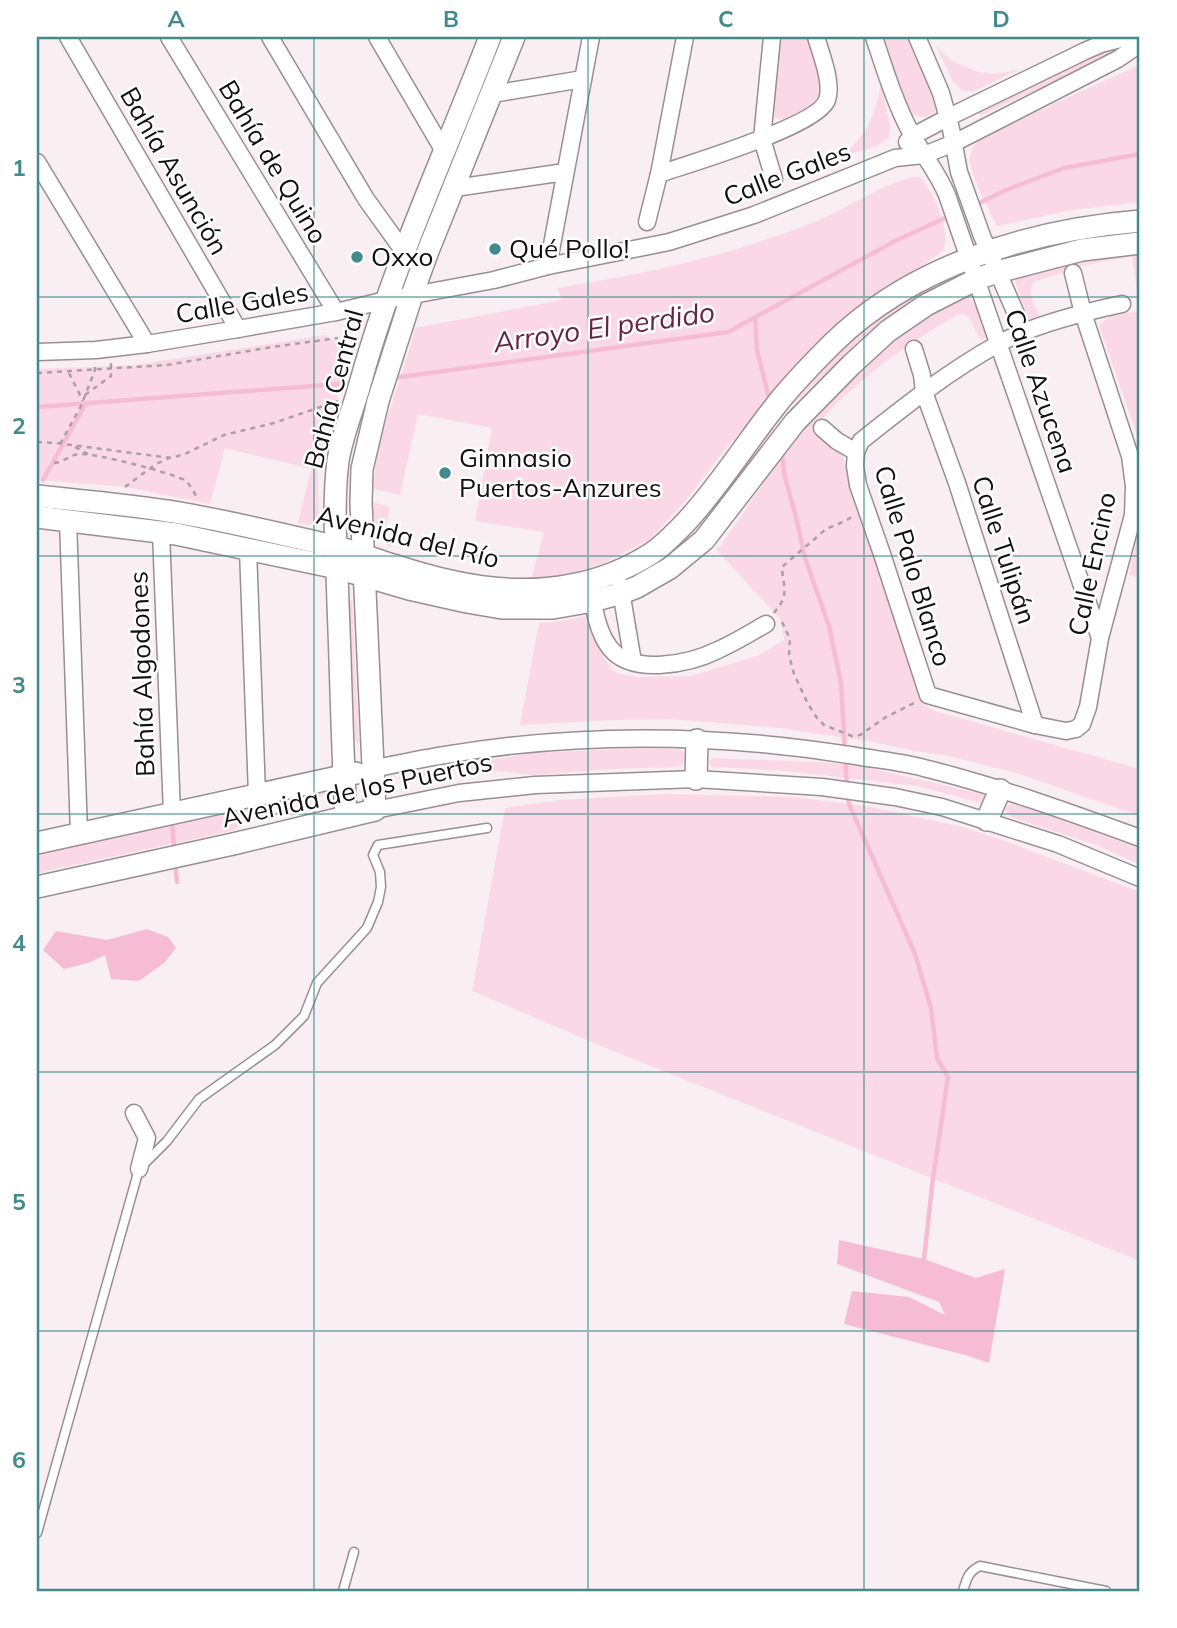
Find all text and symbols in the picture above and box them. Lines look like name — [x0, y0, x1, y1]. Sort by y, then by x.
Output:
text: A — [167, 4, 185, 33]
text: B — [443, 4, 459, 33]
text: C — [718, 4, 734, 33]
text: D — [992, 4, 1010, 33]
street label: Bahía de Quino — [212, 74, 335, 250]
street label: Bahía Asunción — [113, 81, 236, 261]
street label: Calle Gales — [718, 134, 855, 213]
text: 1 — [12, 153, 26, 182]
place label: Qué Pollo! — [509, 232, 629, 265]
place label: Oxxo — [371, 240, 433, 273]
marker: Qué Pollo! — [487, 241, 503, 257]
marker: Oxxo — [349, 249, 365, 265]
street label: Calle Gales — [173, 275, 311, 330]
water label: Arroyo El perdido — [490, 294, 717, 360]
street label: Calle Azucena — [998, 304, 1085, 477]
street label: Bahía Central — [296, 306, 371, 472]
text: 2 — [12, 411, 26, 440]
place label: Gimnasio Puertos-Anzures — [459, 441, 662, 504]
street label: Calle Palo Blanco — [867, 461, 960, 670]
marker: Gimnasio Puertos-Anzures — [437, 465, 453, 481]
street label: Calle Tulipán — [965, 472, 1044, 628]
street label: Calle Encino — [1060, 489, 1123, 639]
street label: Avenida del Río — [313, 498, 503, 575]
street label: Bahía Algodones — [121, 571, 162, 777]
text: 3 — [12, 670, 26, 699]
street label: Avenida de los Puertos — [219, 745, 495, 834]
text: 4 — [12, 928, 26, 957]
text: 5 — [12, 1187, 26, 1216]
text: 6 — [12, 1445, 26, 1474]

